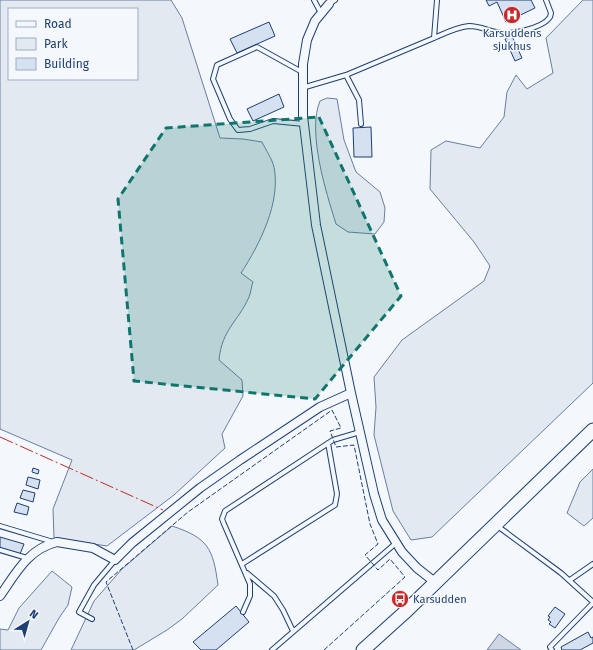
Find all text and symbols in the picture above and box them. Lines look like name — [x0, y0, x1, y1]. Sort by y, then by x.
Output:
hospital icon: Karsuddens sjukhus — [502, 5, 522, 25]
legend — [8, 8, 138, 80]
text: Road — [44, 17, 72, 31]
place label: Karsuddens sjukhus — [483, 27, 541, 53]
text: Park — [44, 37, 68, 51]
text: Building — [44, 57, 90, 71]
bus stop icon: Karsudden — [390, 589, 410, 609]
place label: Karsudden — [413, 593, 467, 606]
north arrow — [8, 602, 48, 642]
text: N — [27, 607, 41, 622]

